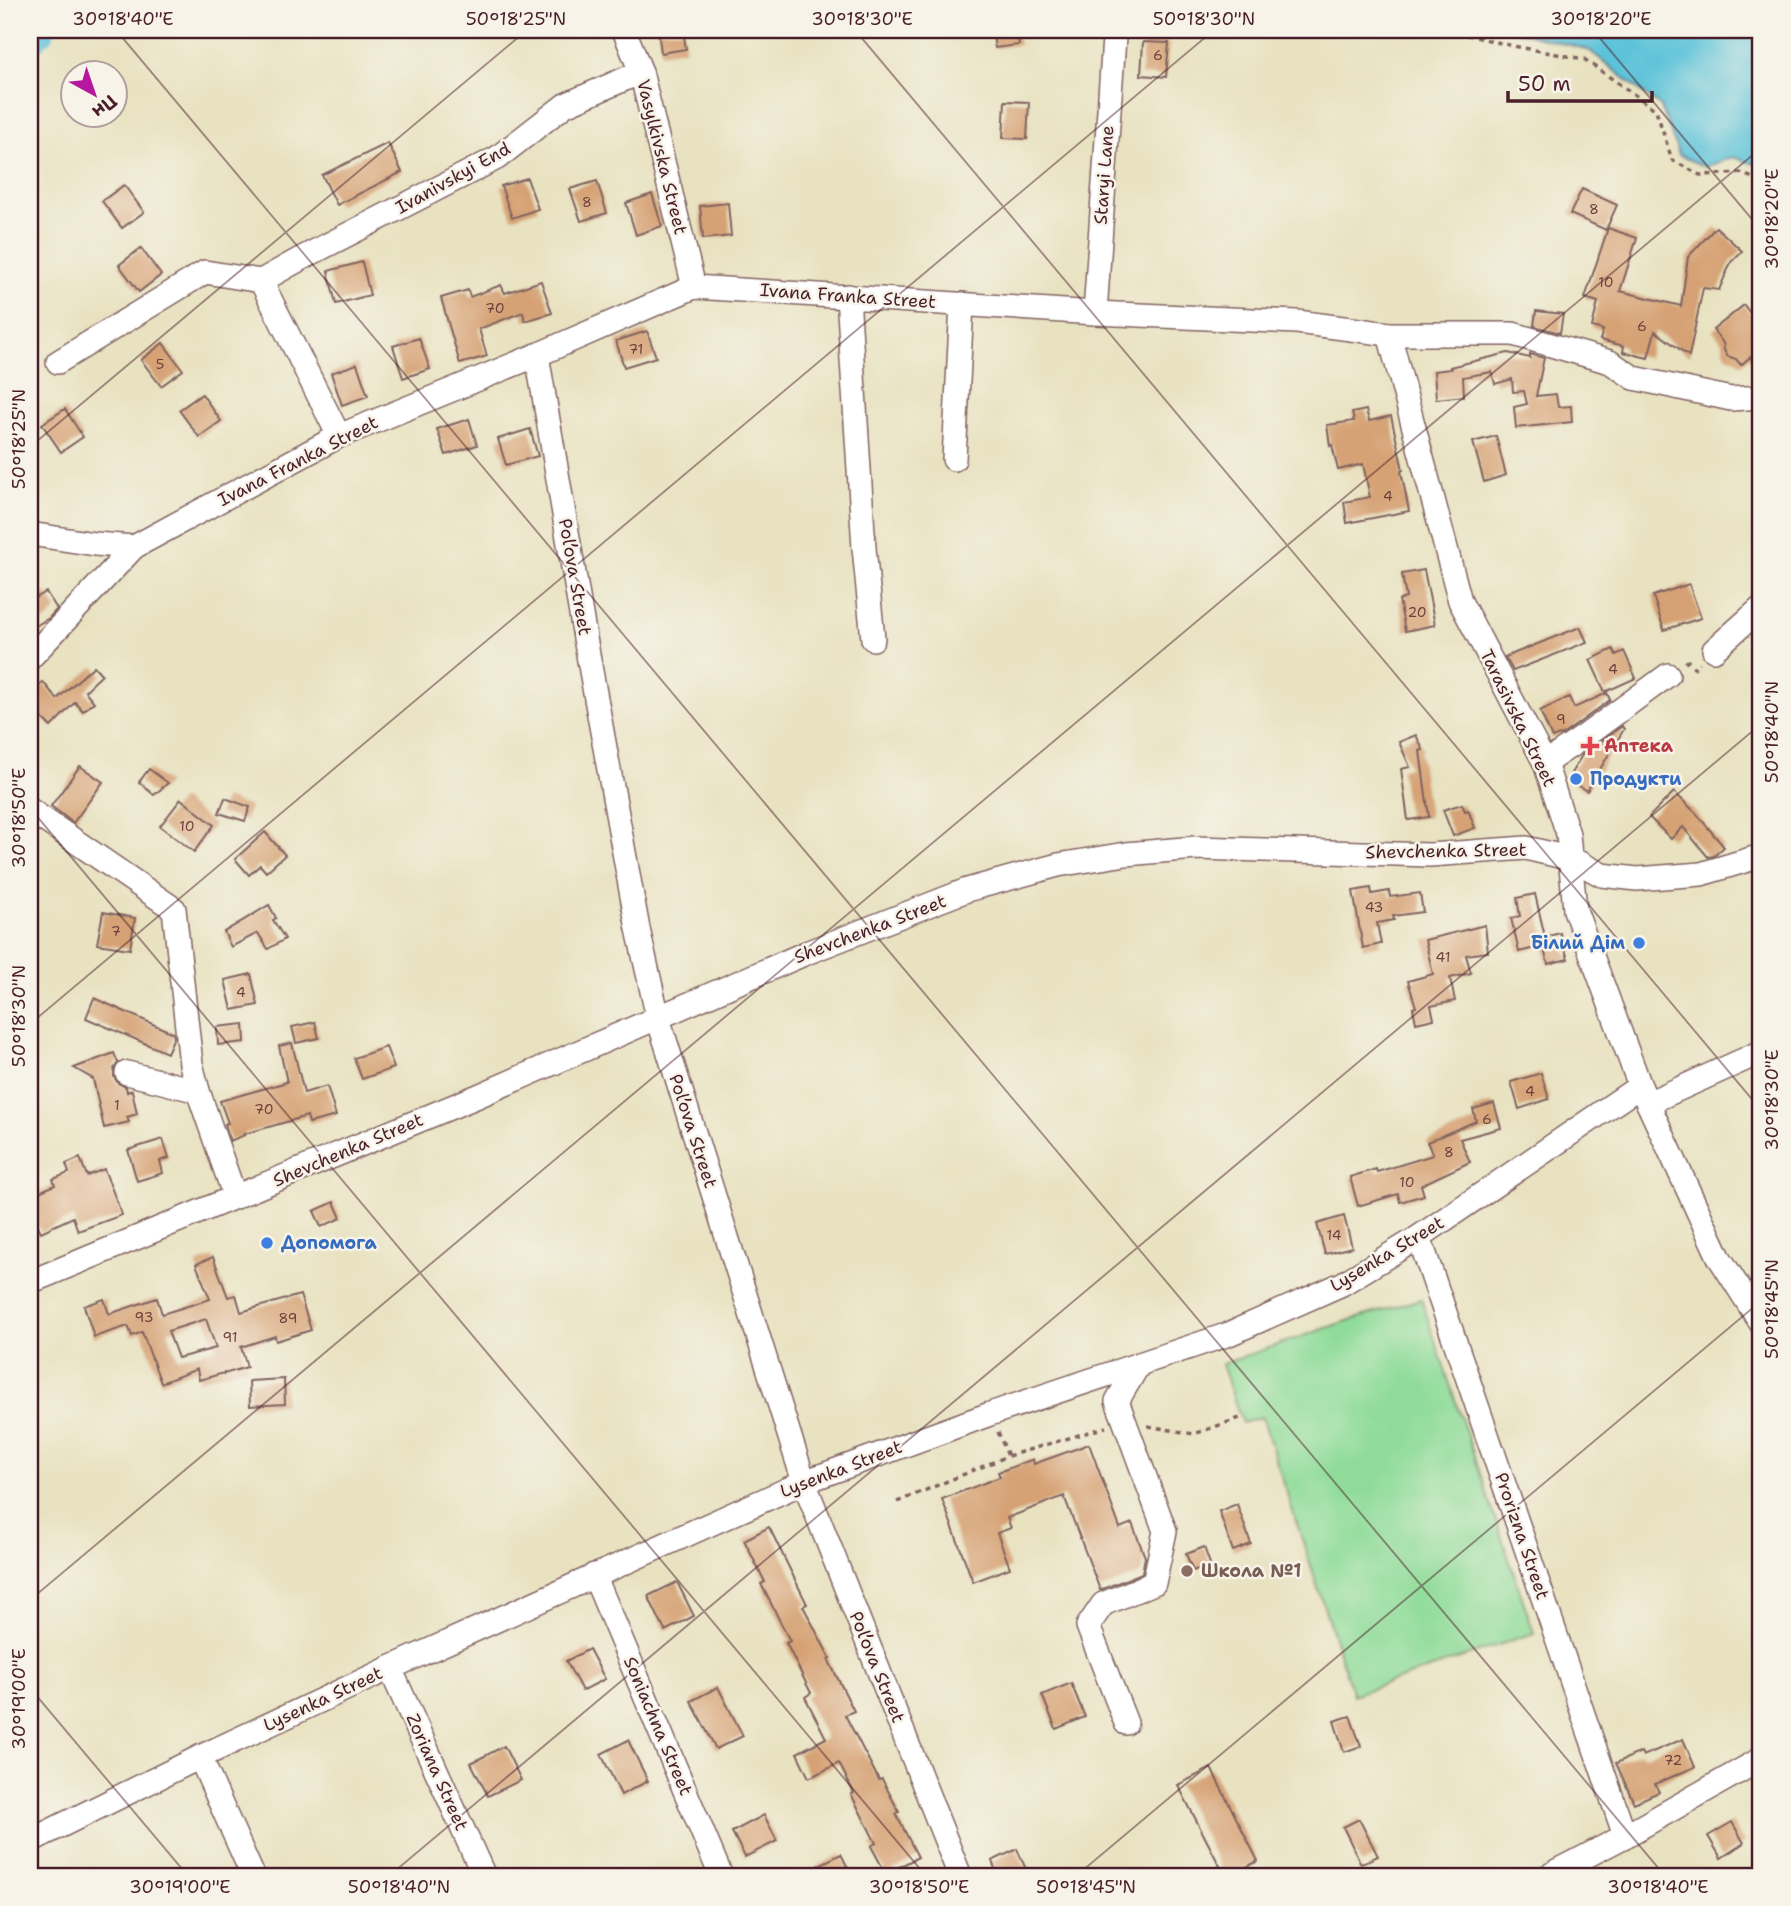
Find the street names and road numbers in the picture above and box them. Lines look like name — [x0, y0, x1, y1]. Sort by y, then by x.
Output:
street label: Vasylkivska Street — [631, 77, 693, 237]
street label: Staryi Lane — [1089, 124, 1119, 226]
street label: Ivanivskyi End — [391, 137, 515, 219]
street label: Ivana Franka Street — [759, 278, 937, 314]
street label: Ivana Franka Street — [214, 410, 382, 512]
street label: Pol’ova Street — [553, 517, 597, 637]
street label: Tarasivska Street — [1474, 645, 1562, 791]
street label: Shevchenka Street — [1365, 838, 1527, 864]
street label: Shevchenka Street — [791, 889, 950, 969]
street label: Pol’ova Street — [663, 1071, 723, 1191]
street label: Shevchenka Street — [269, 1107, 427, 1193]
street label: Lysenka Street — [1326, 1210, 1449, 1298]
street label: Lysenka Street — [776, 1435, 906, 1503]
street label: Prorizna Street — [1489, 1469, 1555, 1603]
street label: Pol’ova Street — [844, 1608, 910, 1726]
street label: Soniachna Street — [618, 1653, 698, 1799]
street label: Lysenka Street — [259, 1661, 387, 1737]
street label: Zoriana Street — [400, 1710, 474, 1835]

